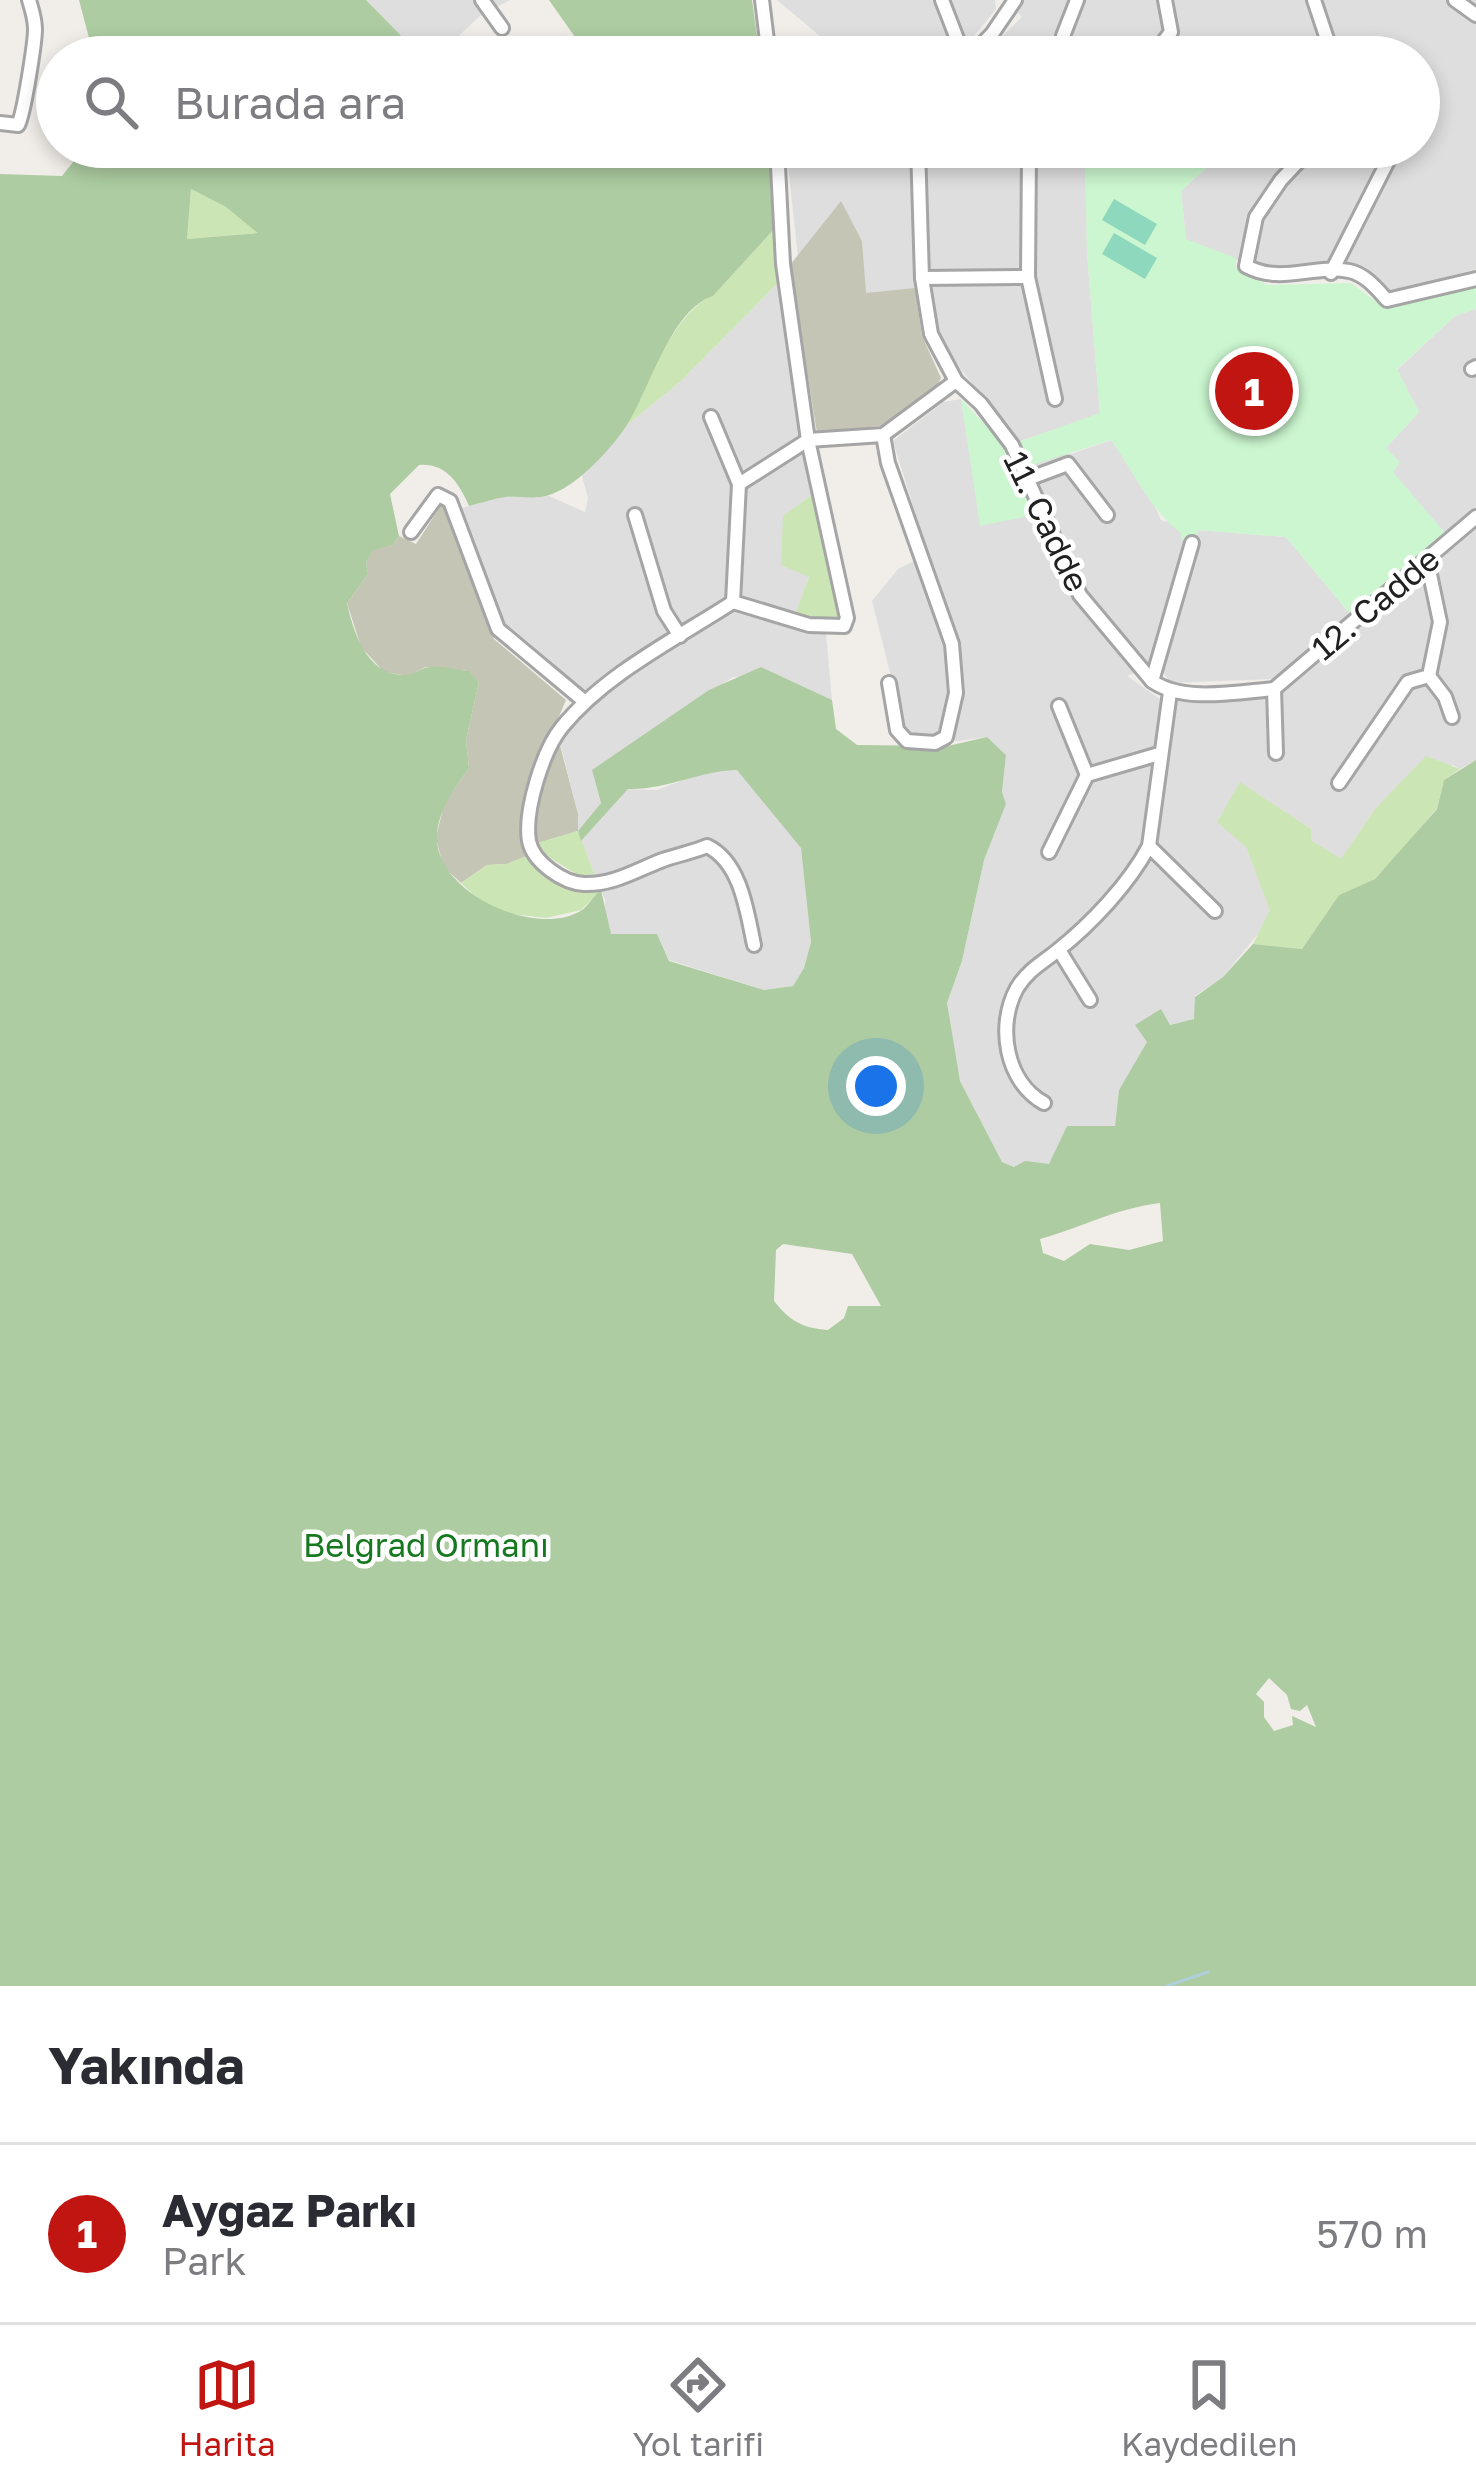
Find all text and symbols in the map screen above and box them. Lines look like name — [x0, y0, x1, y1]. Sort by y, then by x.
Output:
search box — [36, 36, 1440, 168]
icon: search — [78, 69, 144, 135]
text: Burada ara — [174, 75, 406, 129]
pin: 1 — [1215, 346, 1293, 436]
street label: 11. Cadde — [996, 445, 1098, 597]
street label: 12. Cadde — [1303, 539, 1447, 667]
your location — [846, 1056, 906, 1116]
park label: Belgrad Ormanı — [303, 1525, 549, 1564]
text: Yakında — [48, 2034, 245, 2095]
text: Aygaz Parkı — [162, 2183, 417, 2237]
text: 1 — [77, 2210, 97, 2257]
text: 570 m — [1316, 2210, 1428, 2257]
text: Park — [162, 2237, 246, 2284]
tab: Harita — [178, 2352, 276, 2463]
tab: Yol tarifi — [633, 2352, 764, 2463]
tab: Kaydedilen — [1121, 2352, 1298, 2463]

